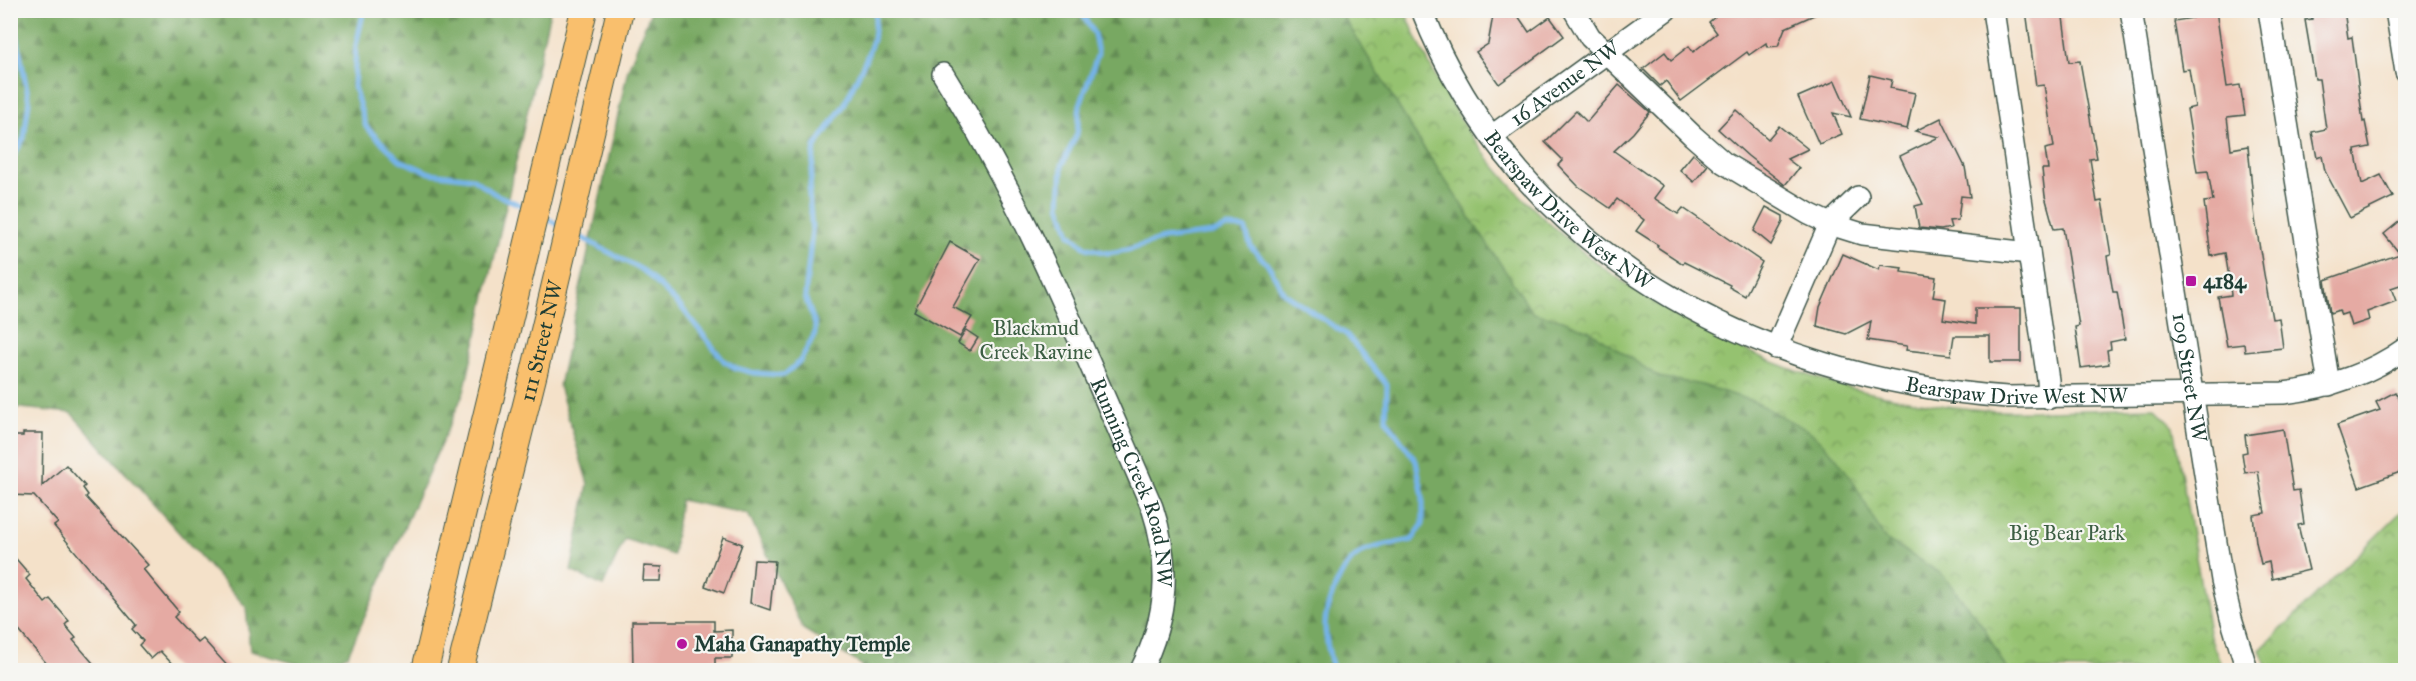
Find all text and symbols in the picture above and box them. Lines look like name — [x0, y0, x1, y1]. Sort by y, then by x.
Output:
street label: 16 Avenue NW — [1505, 34, 1626, 132]
street label: Bearspaw Drive West NW — [1479, 125, 1659, 296]
place label: 4184 — [2203, 268, 2247, 294]
marker: 4184 — [2184, 274, 2198, 288]
street label: 111 Street NW — [514, 277, 569, 404]
street label: 109 Street NW — [2167, 311, 2213, 445]
park label: Blackmud Creek Ravine — [979, 315, 1093, 365]
street label: Bearspaw Drive West NW — [1903, 371, 2129, 410]
street label: Running Creek Road NW — [1084, 374, 1177, 588]
park label: Big Bear Park — [2009, 520, 2125, 546]
place label: Maha Ganapathy Temple — [694, 631, 911, 657]
marker: Maha Ganapathy Temple — [675, 637, 689, 651]

